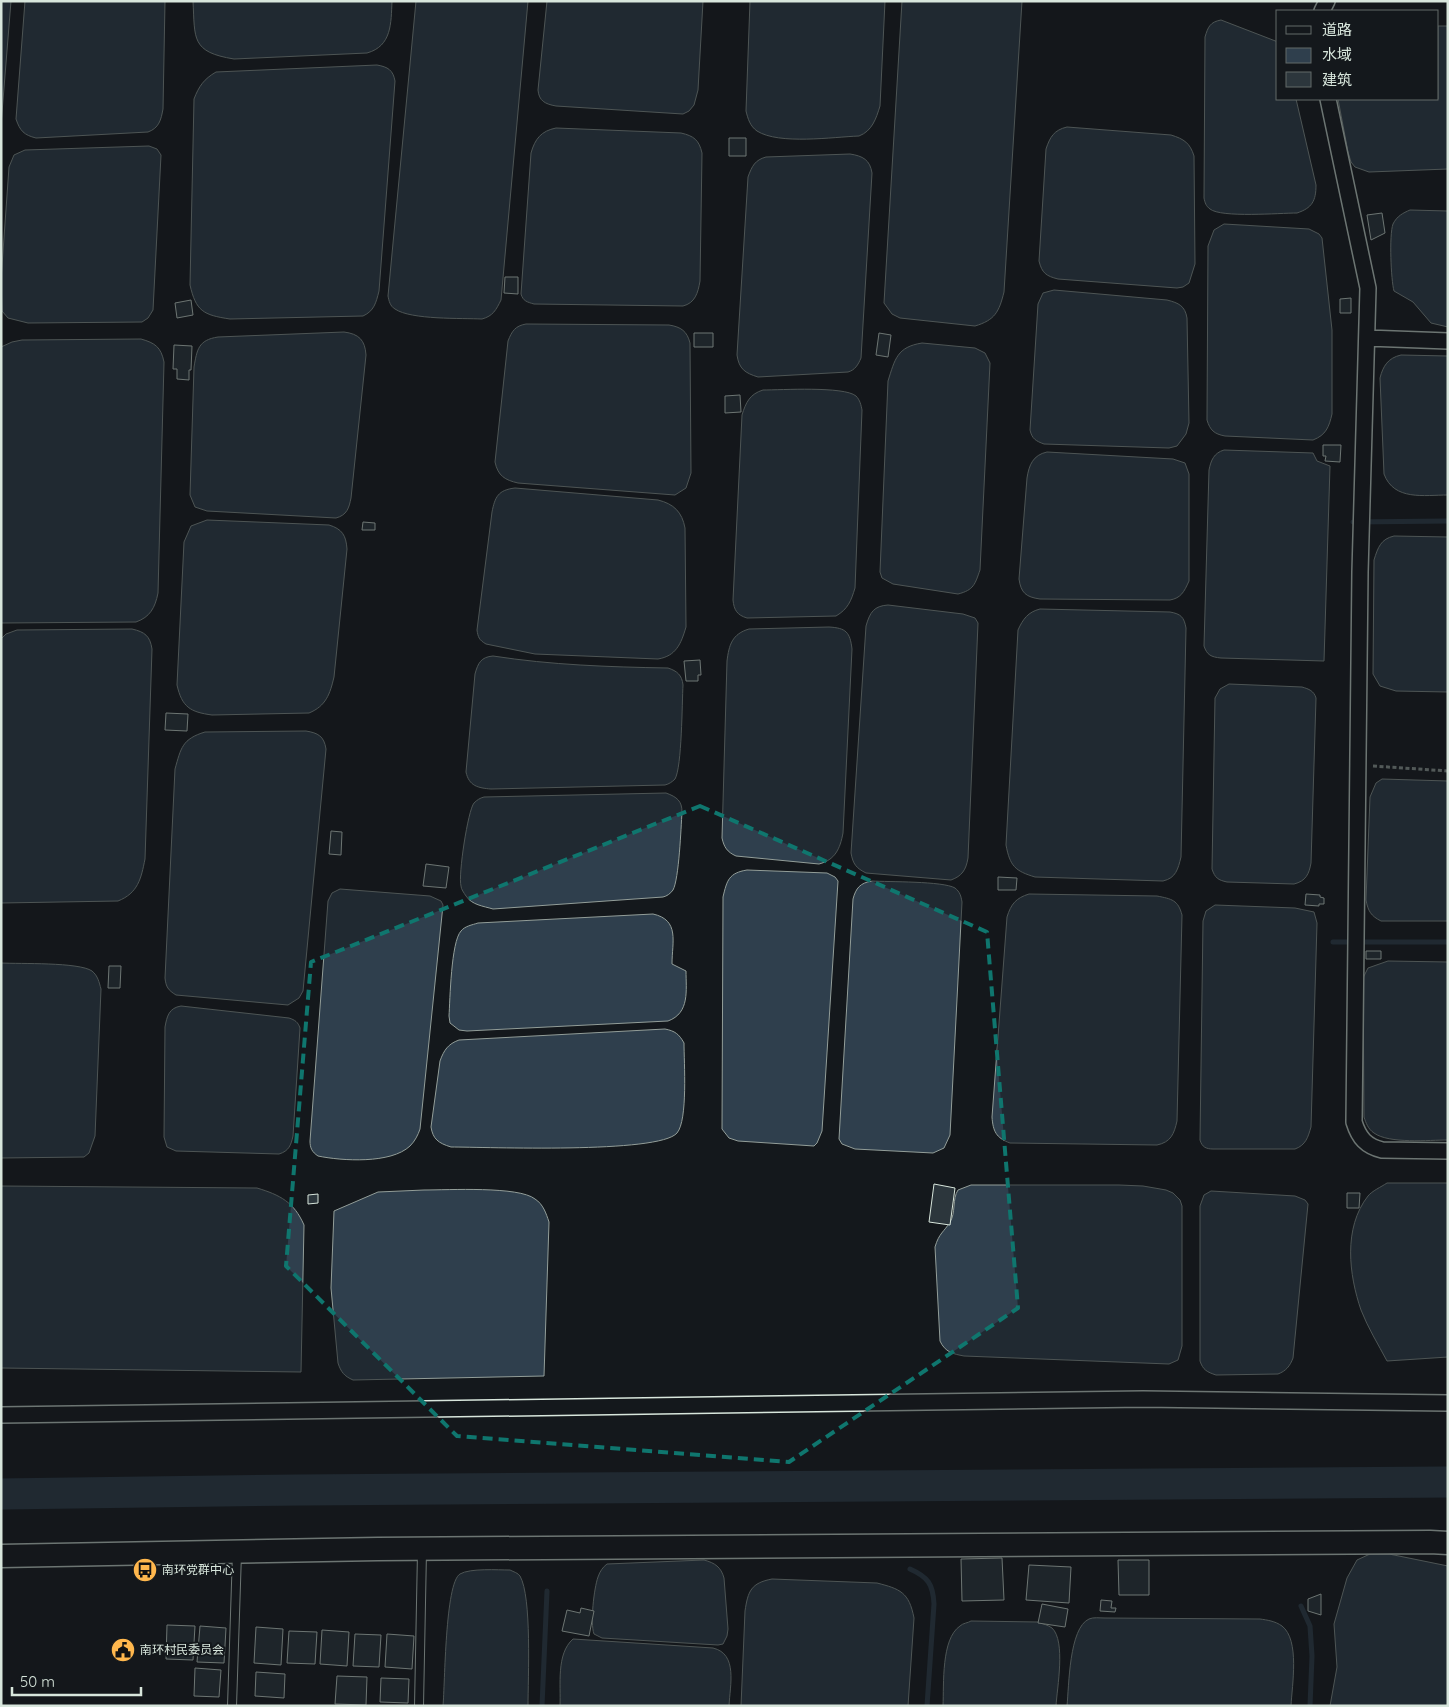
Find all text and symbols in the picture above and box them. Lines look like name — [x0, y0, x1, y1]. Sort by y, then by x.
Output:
legend — [1276, 10, 1439, 100]
text: 道路 — [1322, 20, 1352, 39]
text: 水域 — [1322, 45, 1352, 64]
text: 建筑 — [1322, 70, 1352, 89]
bus stop icon: 南环党群中心 — [132, 1557, 158, 1583]
place label: 南环党群中心 — [162, 1562, 234, 1577]
public building icon: 南环村民委员会 — [110, 1637, 136, 1663]
place label: 南环村民委员会 — [140, 1642, 224, 1657]
scale bar — [12, 1664, 141, 1696]
text: 50 m — [20, 1672, 55, 1691]

